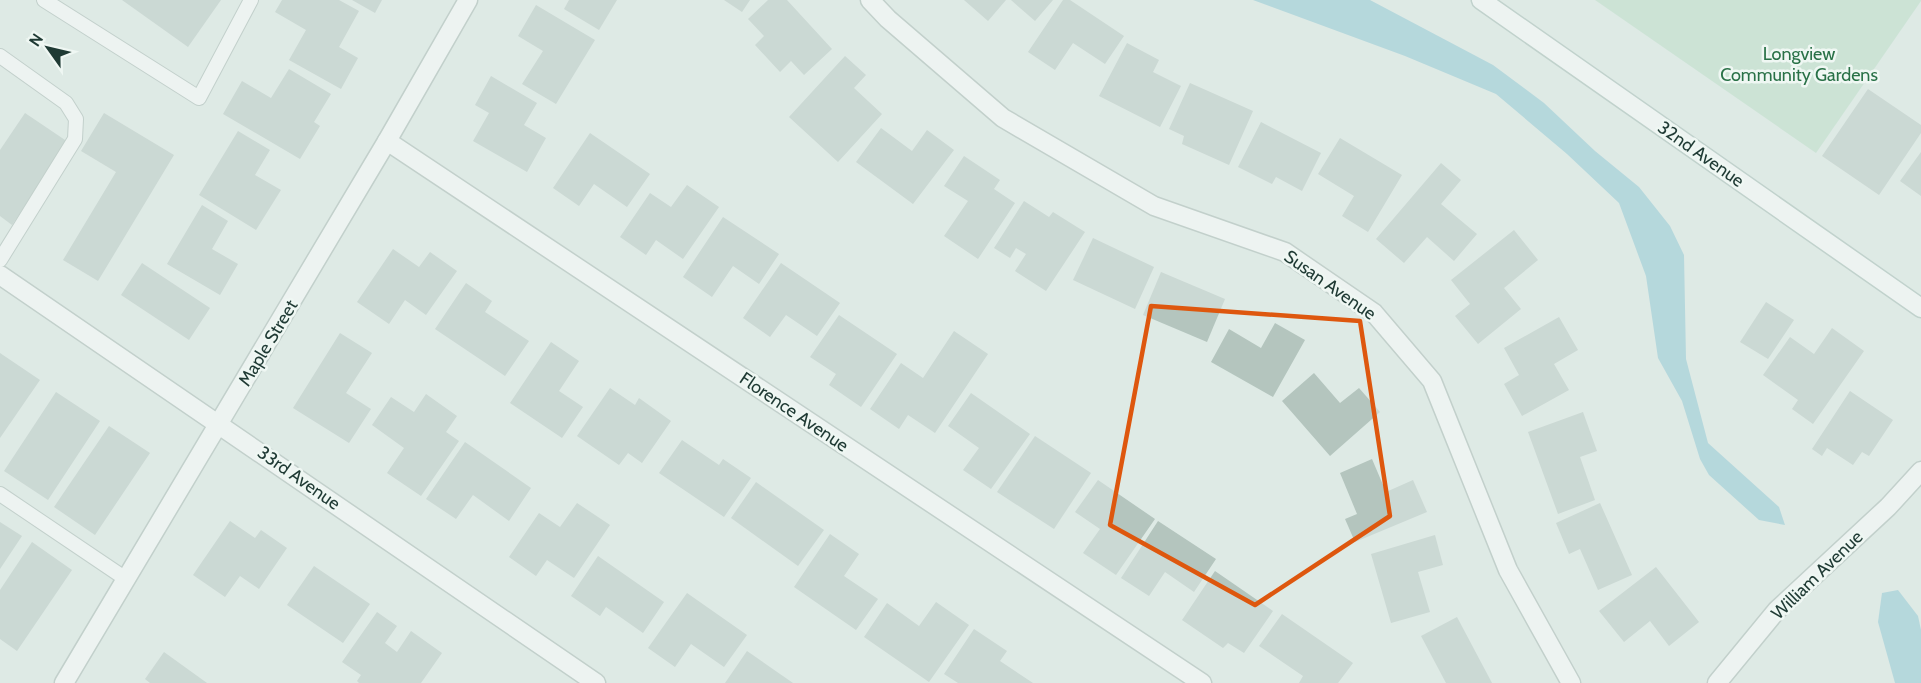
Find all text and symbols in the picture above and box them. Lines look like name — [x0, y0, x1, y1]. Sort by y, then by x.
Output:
north arrow — [18, 18, 78, 78]
text: N — [25, 30, 47, 50]
park label: Longview Community Gardens — [1720, 43, 1878, 86]
street label: 32nd Avenue — [1654, 116, 1748, 192]
street label: Susan Avenue — [1280, 245, 1380, 325]
street label: Maple Street — [234, 296, 302, 390]
street label: Florence Avenue — [735, 367, 853, 457]
street label: 33rd Avenue — [253, 441, 345, 515]
street label: William Avenue — [1767, 526, 1867, 624]

